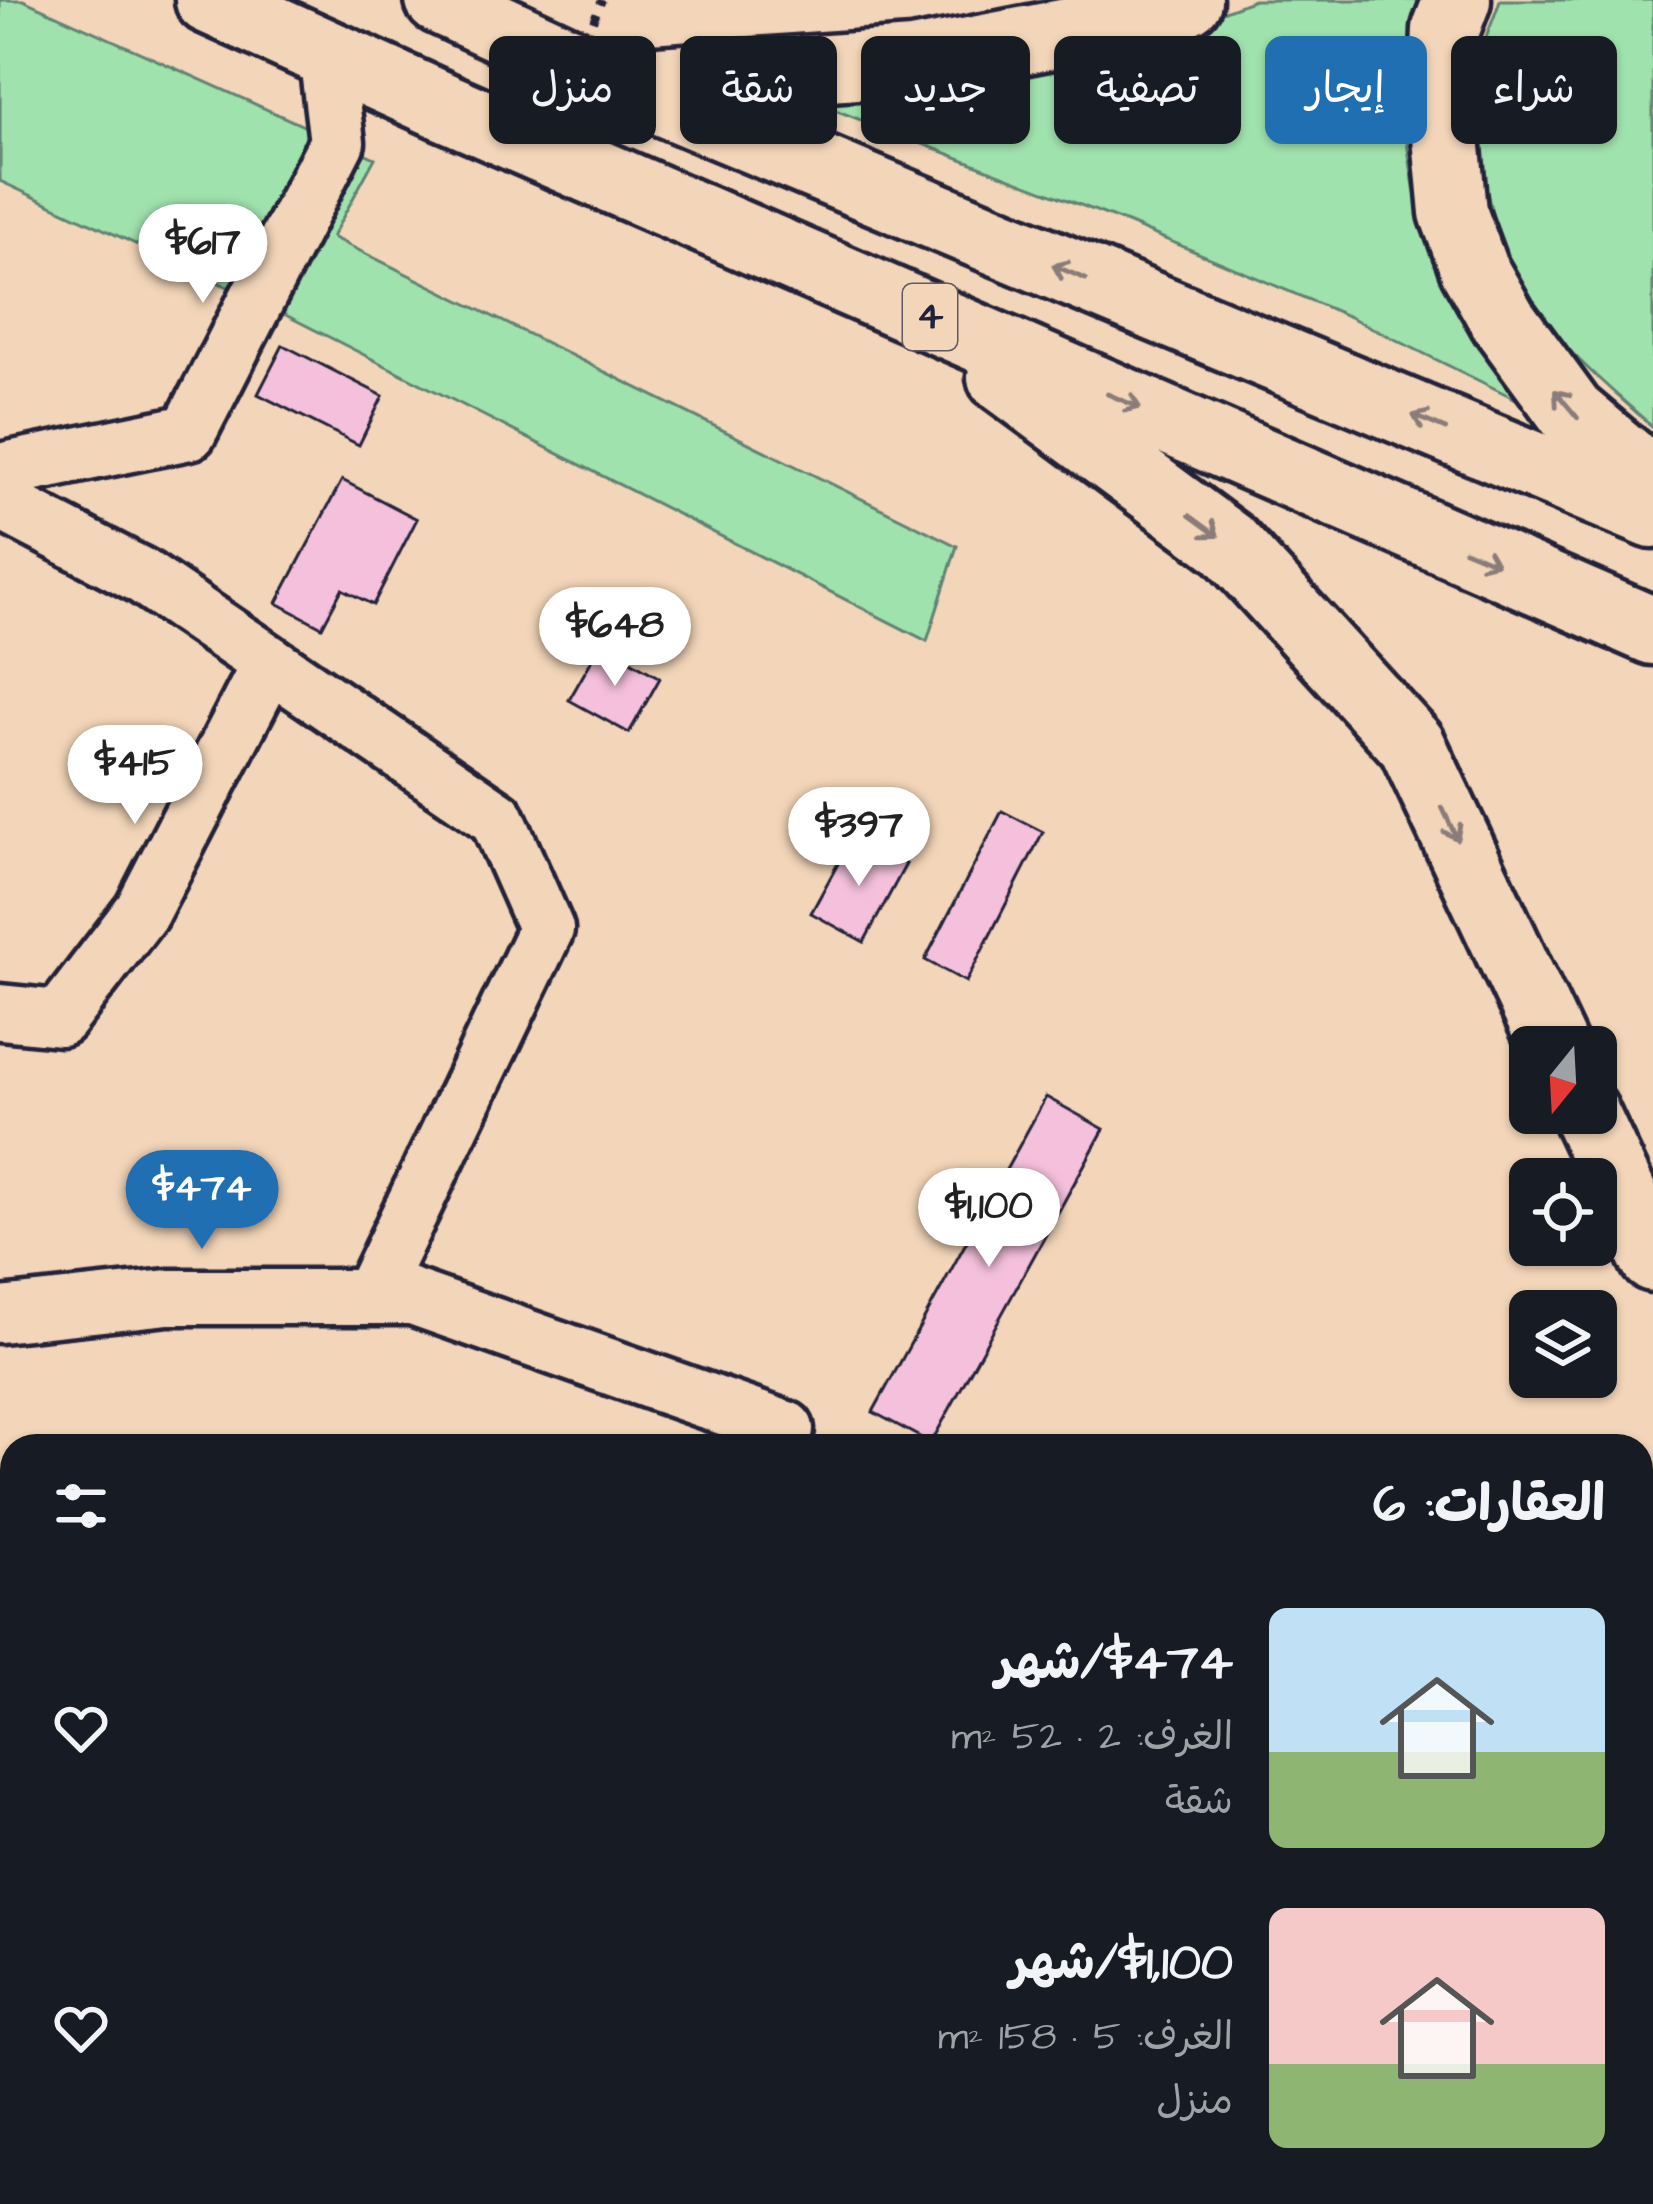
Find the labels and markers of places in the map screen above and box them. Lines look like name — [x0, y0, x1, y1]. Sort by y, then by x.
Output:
pin: $617 — [132, 204, 274, 306]
pin: $648 — [544, 587, 686, 689]
pin: $415 — [64, 725, 206, 827]
pin: $397 — [788, 787, 930, 889]
pin: $474 — [131, 1150, 273, 1252]
pin: $1,100 — [891, 1168, 1087, 1270]

